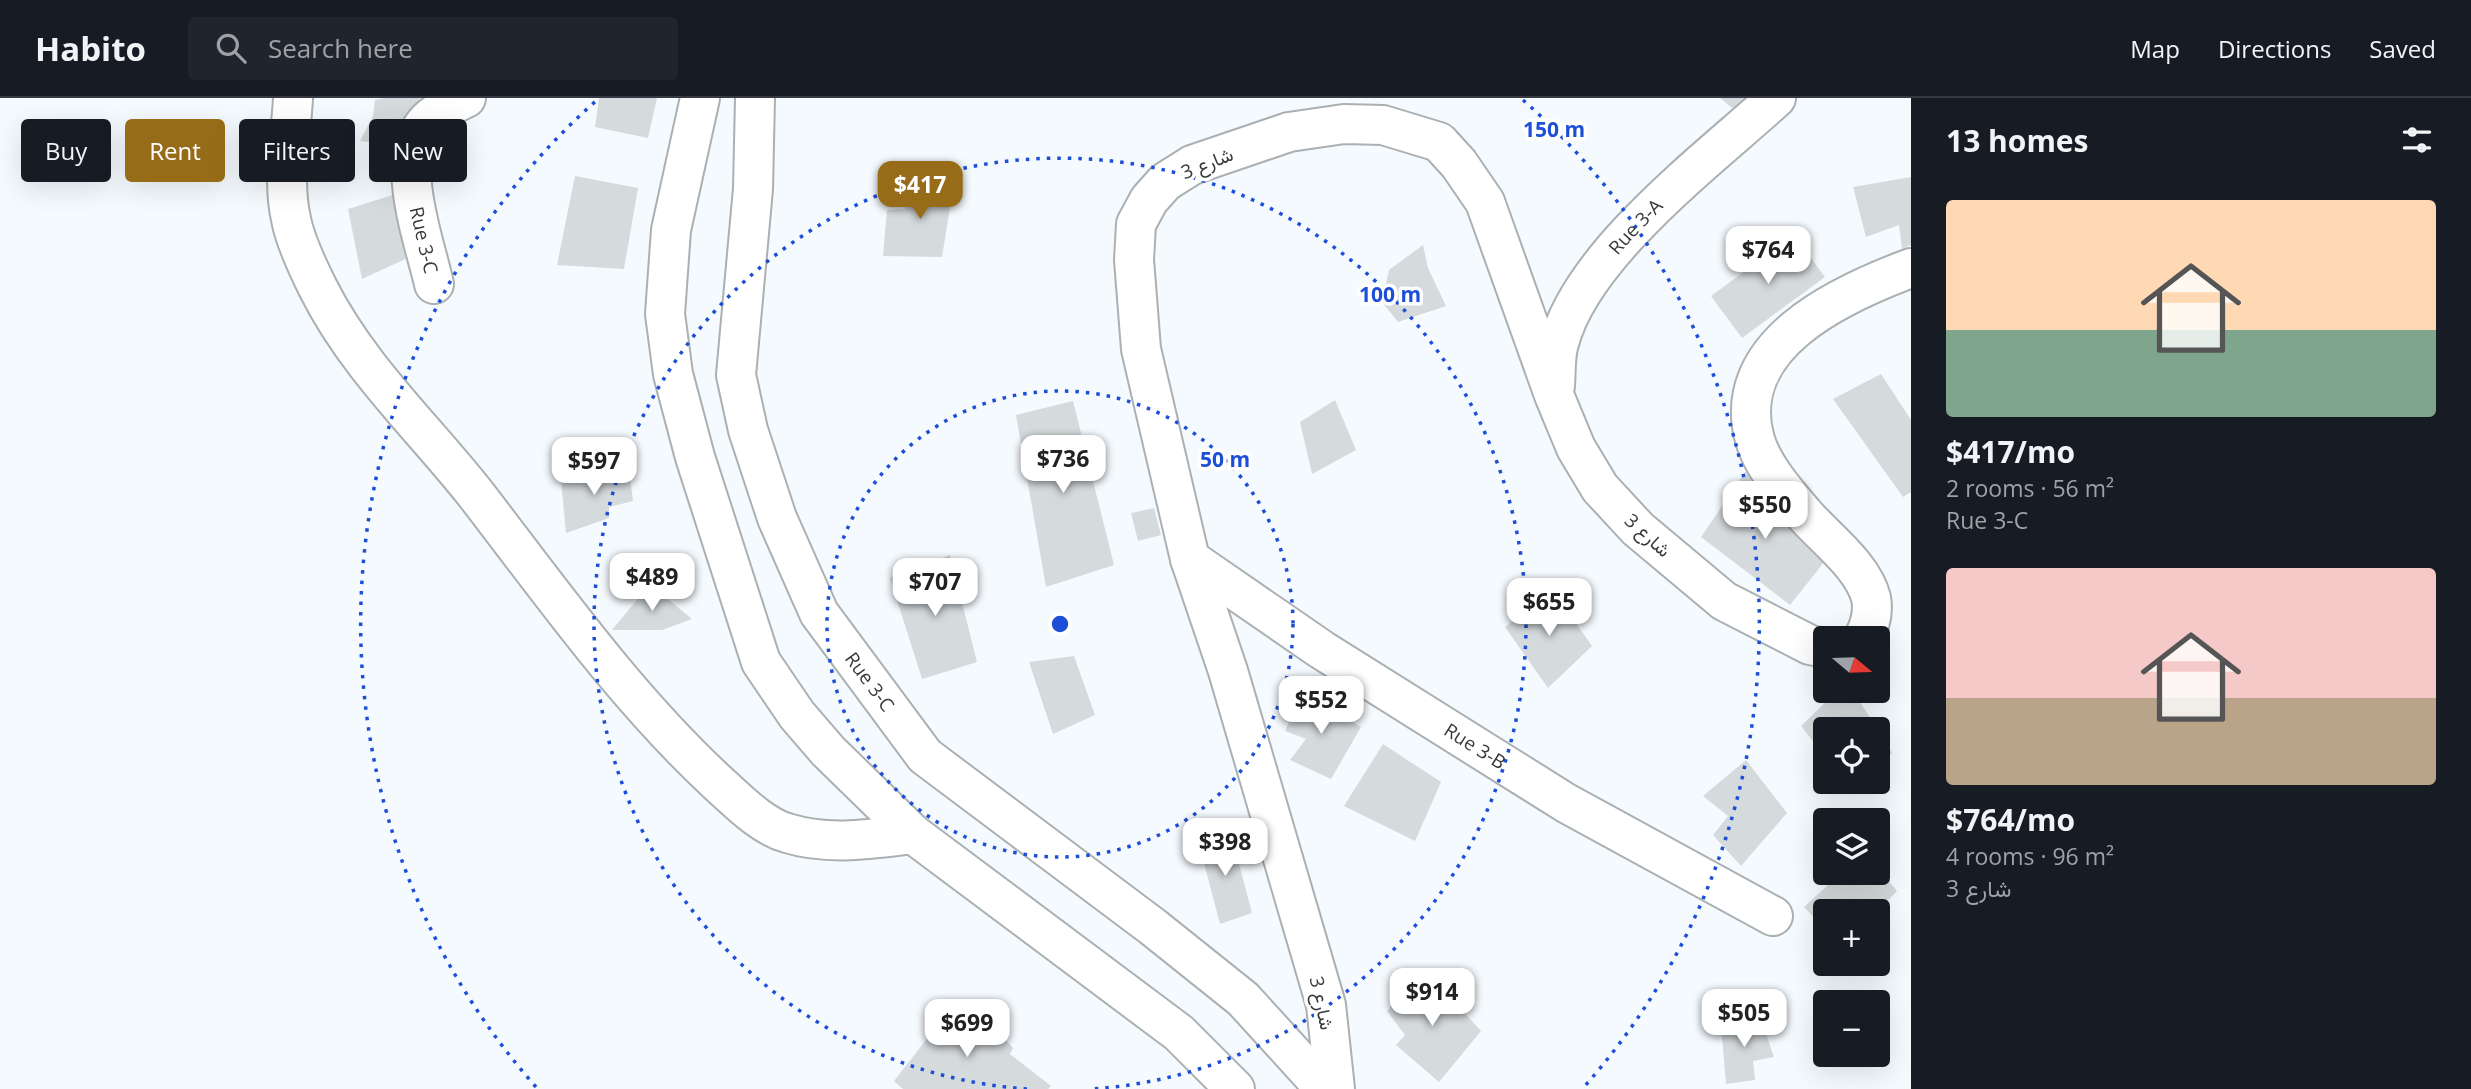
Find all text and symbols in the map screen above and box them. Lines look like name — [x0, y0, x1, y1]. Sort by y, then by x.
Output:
search box — [188, 17, 678, 80]
text: Habito — [35, 26, 146, 71]
icon: search — [212, 29, 250, 67]
text: Search here — [268, 30, 413, 66]
text: Map — [2130, 32, 2180, 65]
text: Directions — [2218, 32, 2331, 65]
text: Saved — [2369, 32, 2436, 65]
text: 150 m — [1523, 115, 1585, 143]
chip: Buy — [21, 119, 111, 182]
chip: Rent — [125, 119, 225, 182]
chip: Filters — [239, 119, 355, 182]
chip: New — [369, 119, 467, 182]
text: 13 homes — [1946, 120, 2089, 161]
icon: filters — [2398, 121, 2436, 159]
street label: شارع 3 — [1177, 141, 1237, 185]
pin: $417 — [879, 162, 961, 221]
text: $417 — [894, 168, 946, 200]
street label: Rue 3-A — [1602, 193, 1668, 260]
street label: Rue 3-C — [404, 204, 444, 276]
pin: $764 — [1727, 226, 1809, 286]
text: $764 — [1742, 233, 1794, 265]
icon: home — [2128, 245, 2254, 371]
text: 100 m — [1359, 280, 1421, 308]
text: $417/mo — [1946, 431, 2075, 472]
pin: $736 — [1022, 436, 1104, 495]
pin: $597 — [553, 438, 635, 497]
text: $736 — [1037, 442, 1089, 474]
text: $597 — [568, 444, 620, 476]
text: 50 m — [1200, 445, 1250, 473]
text: 2 rooms · 56 m² — [1946, 472, 2114, 504]
pin: $550 — [1724, 482, 1806, 541]
text: $550 — [1739, 488, 1791, 520]
text: Rue 3-C — [1946, 504, 2028, 536]
street label: شارع 3 — [1619, 507, 1677, 563]
pin: $489 — [611, 554, 693, 613]
pin: $707 — [894, 559, 976, 618]
text: $489 — [626, 560, 678, 592]
text: $707 — [909, 565, 961, 597]
pin: $655 — [1508, 578, 1590, 638]
text: $655 — [1523, 585, 1575, 617]
centre of rings — [1048, 612, 1072, 636]
icon: home — [2128, 614, 2254, 740]
north arrow — [1813, 626, 1890, 704]
map controls — [1813, 626, 1890, 1067]
street label: Rue 3-C — [839, 647, 901, 717]
pin: $552 — [1280, 676, 1362, 736]
text: $552 — [1295, 683, 1347, 715]
street label: Rue 3-B — [1439, 717, 1511, 775]
button: locate — [1813, 717, 1890, 794]
text: $764/mo — [1946, 799, 2075, 840]
button: layers — [1813, 808, 1890, 885]
pin: $398 — [1184, 818, 1266, 878]
text: $398 — [1199, 825, 1251, 857]
text: 4 rooms · 96 m² — [1946, 840, 2114, 872]
text: شارع 3 — [1946, 872, 2011, 904]
button: + — [1813, 899, 1890, 976]
pin: $914 — [1391, 968, 1473, 1028]
street label: شارع 3 — [1304, 974, 1340, 1032]
text: $914 — [1406, 975, 1458, 1007]
pin: $505 — [1703, 990, 1785, 1049]
button: − — [1813, 990, 1890, 1067]
text: $505 — [1718, 996, 1770, 1028]
pin: $699 — [926, 1000, 1008, 1059]
text: $699 — [941, 1006, 993, 1038]

